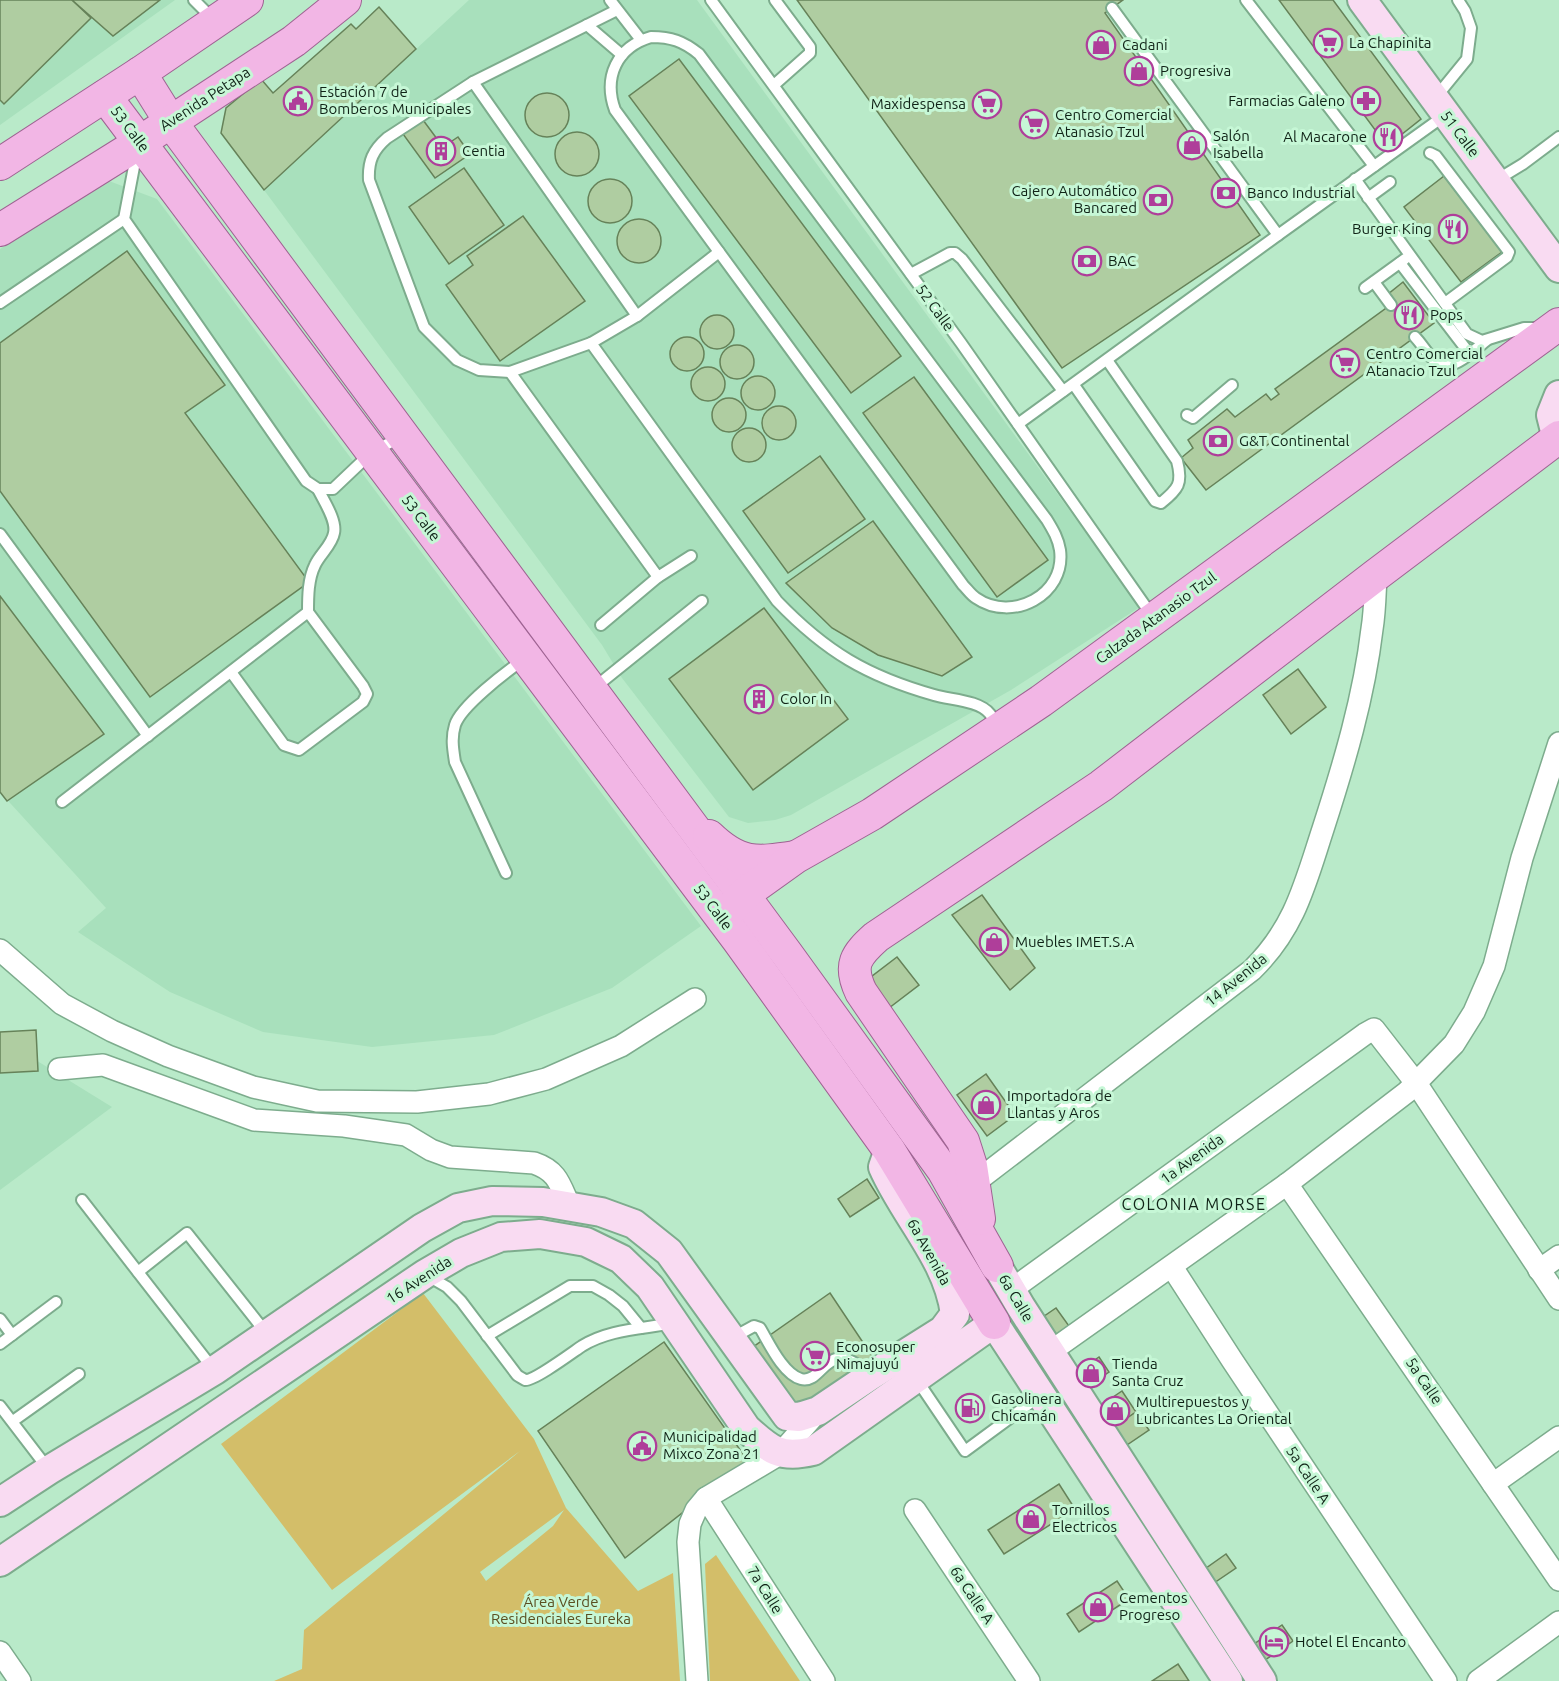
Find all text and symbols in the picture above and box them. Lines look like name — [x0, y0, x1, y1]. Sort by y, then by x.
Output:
supermarket icon: La Chapinita — [1312, 27, 1344, 59]
shop icon: Cadani — [1085, 29, 1117, 61]
place label: La Chapinita — [1349, 34, 1431, 51]
place label: Cadani — [1122, 36, 1168, 53]
shop icon: Progresiva — [1123, 55, 1155, 87]
place label: Progresiva — [1160, 62, 1231, 79]
street label: Avenida Petapa — [156, 63, 253, 134]
place label: Estación 7 de Bomberos Municipales — [319, 83, 471, 117]
public building icon: Estación 7 de Bomberos Municipales — [282, 85, 314, 117]
pharmacy icon: Farmacias Galeno — [1350, 85, 1382, 117]
supermarket icon: Maxidespensa — [971, 88, 1003, 120]
place label: Farmacias Galeno — [1228, 92, 1345, 109]
place label: Maxidespensa — [871, 95, 966, 112]
street label: 53 Calle — [108, 102, 153, 155]
place label: Centro Comercial Atanasio Tzul — [1055, 106, 1172, 140]
street label: 51 Calle — [1438, 107, 1483, 160]
supermarket icon: Centro Comercial Atanasio Tzul — [1018, 108, 1050, 140]
restaurant icon: Al Macarone — [1372, 121, 1404, 153]
place label: Salón Isabella — [1213, 127, 1264, 161]
place label: Al Macarone — [1283, 128, 1367, 145]
shop icon: Salón Isabella — [1176, 129, 1208, 161]
building icon: Centia — [425, 135, 457, 167]
place label: Centia — [462, 142, 505, 159]
bank icon: Banco Industrial — [1210, 177, 1242, 209]
place label: Cajero Automático Bancared — [1011, 182, 1137, 216]
bank icon: Cajero Automático Bancared — [1142, 184, 1174, 216]
place label: Banco Industrial — [1247, 184, 1355, 201]
restaurant icon: Burger King — [1437, 213, 1469, 245]
place label: Burger King — [1352, 220, 1432, 237]
bank icon: BAC — [1071, 245, 1103, 277]
place label: BAC — [1108, 252, 1136, 269]
street label: 52 Calle — [913, 281, 958, 334]
restaurant icon: Pops — [1393, 299, 1425, 331]
place label: Pops — [1430, 306, 1463, 323]
place label: Centro Comercial Atanacio Tzul — [1366, 345, 1483, 379]
supermarket icon: Centro Comercial Atanacio Tzul — [1329, 347, 1361, 379]
bank icon: G&T Continental — [1202, 425, 1234, 457]
place label: G&T Continental — [1239, 432, 1350, 449]
street label: 53 Calle — [399, 491, 444, 544]
street label: Calzada Atanasio Tzul — [1092, 568, 1219, 667]
building icon: Color In — [743, 683, 775, 715]
place label: Color In — [780, 690, 832, 707]
street label: 53 Calle — [691, 880, 736, 933]
shop icon: Muebles IMET.S.A — [978, 926, 1010, 958]
place label: Muebles IMET.S.A — [1015, 933, 1135, 950]
street label: 14 Avenida — [1202, 950, 1270, 1010]
place label: Importadora de Llantas y Aros — [1007, 1087, 1112, 1121]
shop icon: Importadora de Llantas y Aros — [970, 1089, 1002, 1121]
street label: 1a Avenida — [1157, 1130, 1226, 1187]
district label: COLONIA MORSE — [1122, 1195, 1266, 1213]
street label: 6a Avenida — [904, 1216, 955, 1288]
street label: 16 Avenida — [383, 1252, 454, 1307]
street label: 6a Calle — [996, 1271, 1037, 1325]
place label: Econosuper Nimajuyú — [836, 1338, 916, 1372]
supermarket icon: Econosuper Nimajuyú — [799, 1340, 831, 1372]
street label: 5a Calle — [1403, 1354, 1446, 1407]
place label: Tienda Santa Cruz — [1112, 1355, 1184, 1389]
shop icon: Tienda Santa Cruz — [1075, 1357, 1107, 1389]
place label: Gasolinera Chicamán — [991, 1390, 1062, 1424]
fuel station icon: Gasolinera Chicamán — [954, 1392, 986, 1424]
place label: Multirepuestos y Lubricantes La Oriental — [1136, 1393, 1292, 1427]
shop icon: Multirepuestos y Lubricantes La Oriental — [1099, 1395, 1131, 1427]
place label: Municipalidad Mixco Zona 21 — [663, 1428, 760, 1462]
public building icon: Municipalidad Mixco Zona 21 — [626, 1430, 658, 1462]
street label: 5a Calle A — [1283, 1443, 1334, 1507]
place label: Tornillos Electricos — [1052, 1501, 1117, 1535]
shop icon: Tornillos Electricos — [1015, 1503, 1047, 1535]
street label: 7a Calle — [744, 1563, 787, 1617]
street label: 6a Calle A — [947, 1563, 998, 1627]
place label: Cementos Progreso — [1119, 1589, 1187, 1623]
shop icon: Cementos Progreso — [1082, 1591, 1114, 1623]
park label: Área Verde Residenciales Eureka — [491, 1593, 631, 1627]
hotel icon: Hotel El Encanto — [1258, 1626, 1290, 1658]
place label: Hotel El Encanto — [1295, 1633, 1406, 1650]

